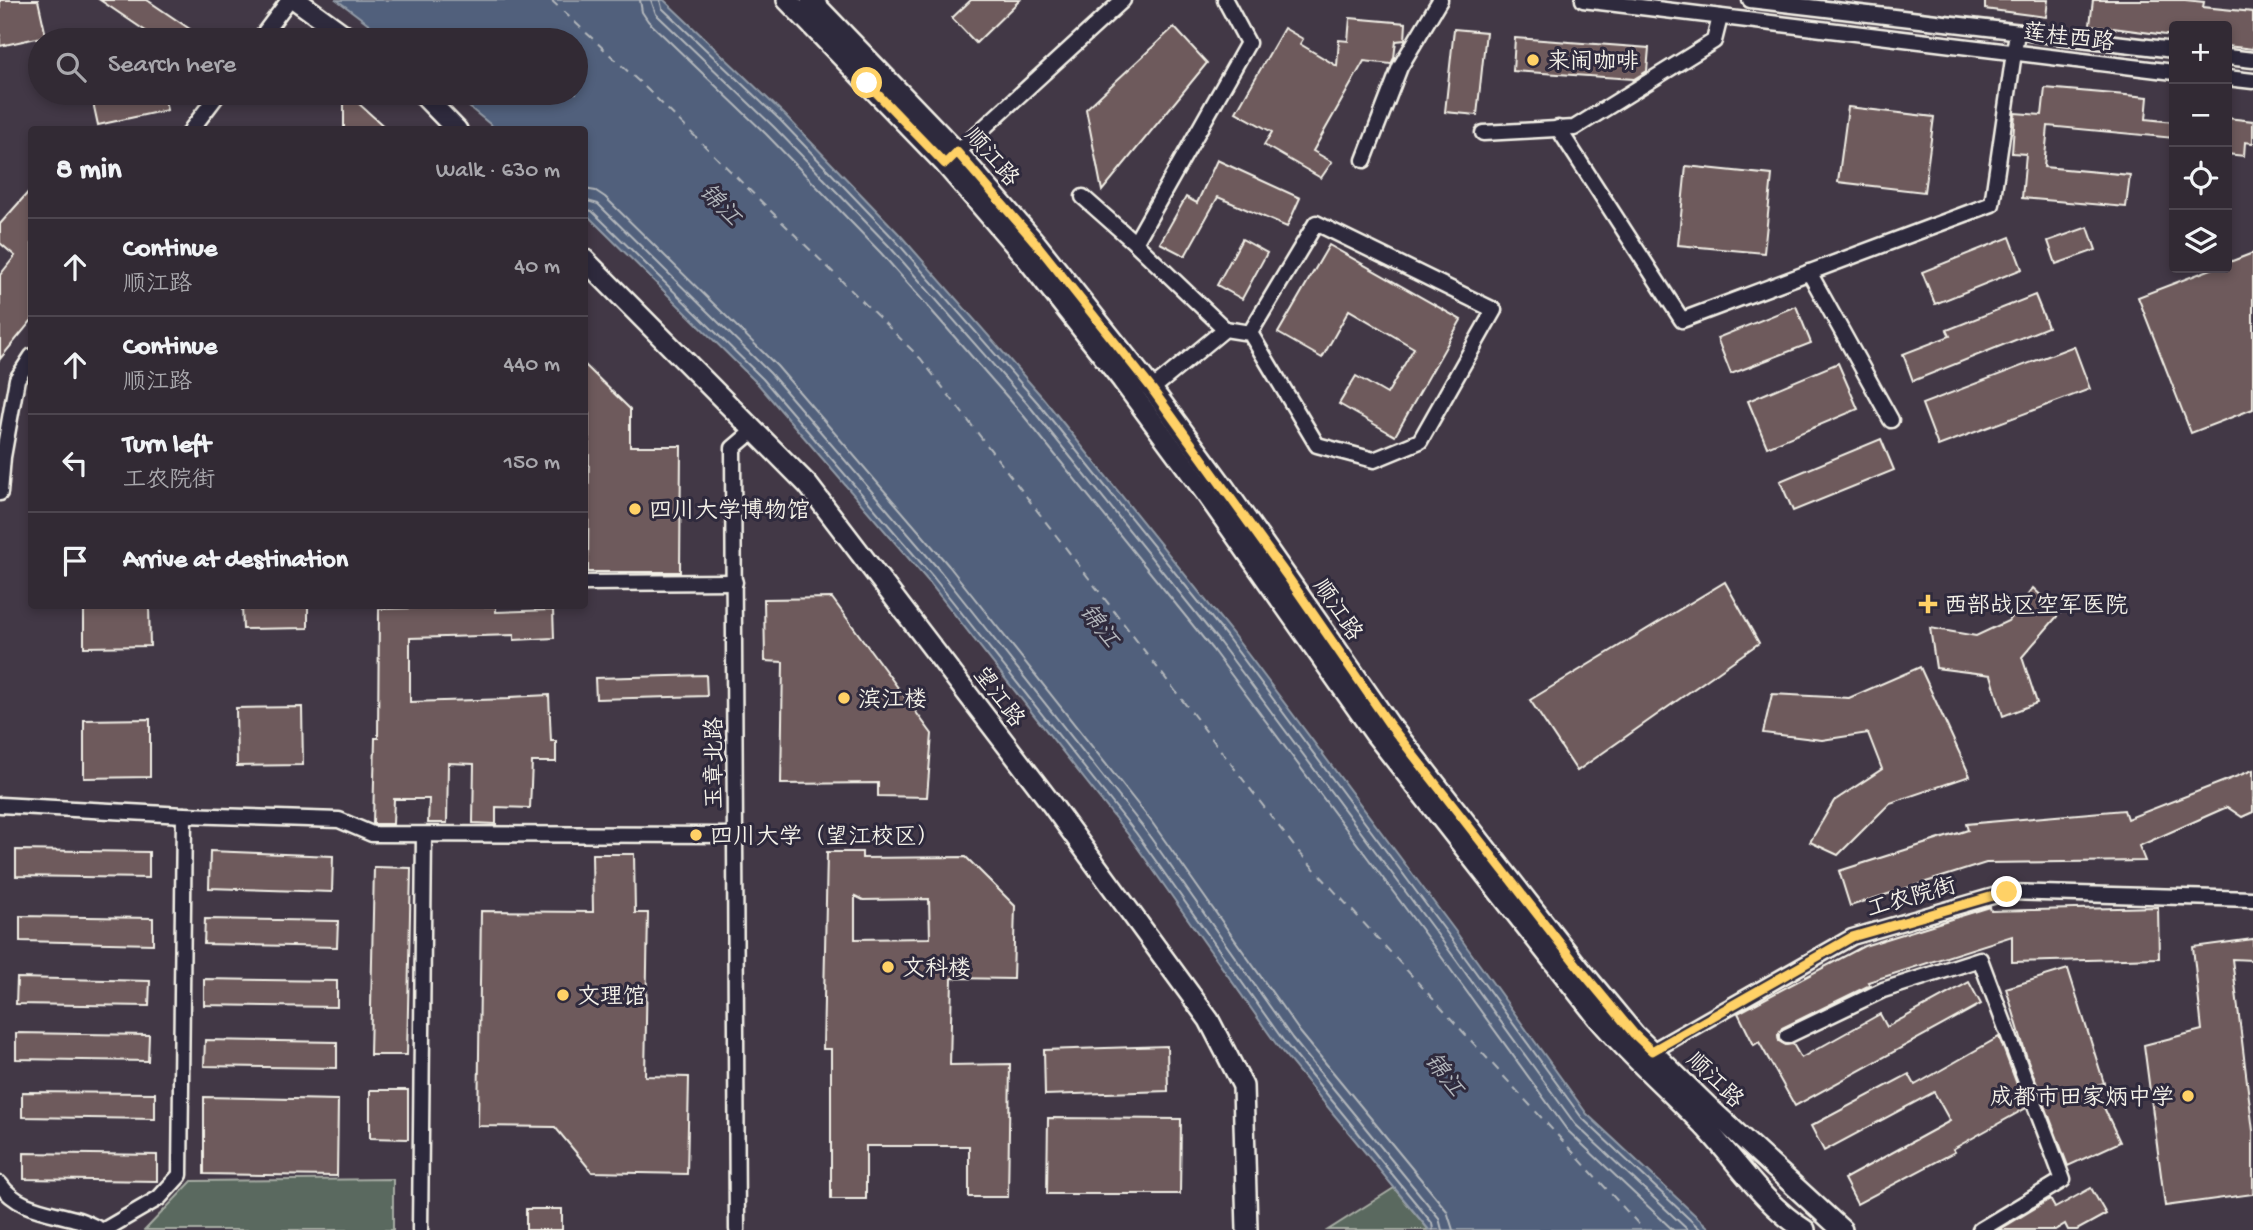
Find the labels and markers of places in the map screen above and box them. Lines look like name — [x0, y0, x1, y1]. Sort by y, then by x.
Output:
place label: 来闹咖啡 — [1547, 48, 1639, 77]
marker: 来闹咖啡 — [1525, 52, 1541, 68]
place label: 四川大学博物馆 — [649, 498, 810, 526]
marker: 四川大学博物馆 — [627, 501, 643, 517]
place label: 西部战区空军医院 — [1944, 593, 2128, 621]
marker: 西部战区空军医院 — [1918, 594, 1938, 614]
place label: 滨江楼 — [858, 687, 927, 715]
marker: 滨江楼 — [836, 690, 852, 706]
place label: 四川大学（望江校区） — [710, 824, 940, 852]
marker: 四川大学（望江校区） — [688, 827, 704, 843]
place label: 文科楼 — [902, 956, 971, 984]
marker: 文科楼 — [880, 959, 896, 975]
place label: 文理馆 — [577, 984, 646, 1012]
marker: 文理馆 — [555, 987, 571, 1003]
place label: 成都市田家炳中学 — [1990, 1085, 2174, 1113]
marker: 成都市田家炳中学 — [2180, 1088, 2196, 1104]

